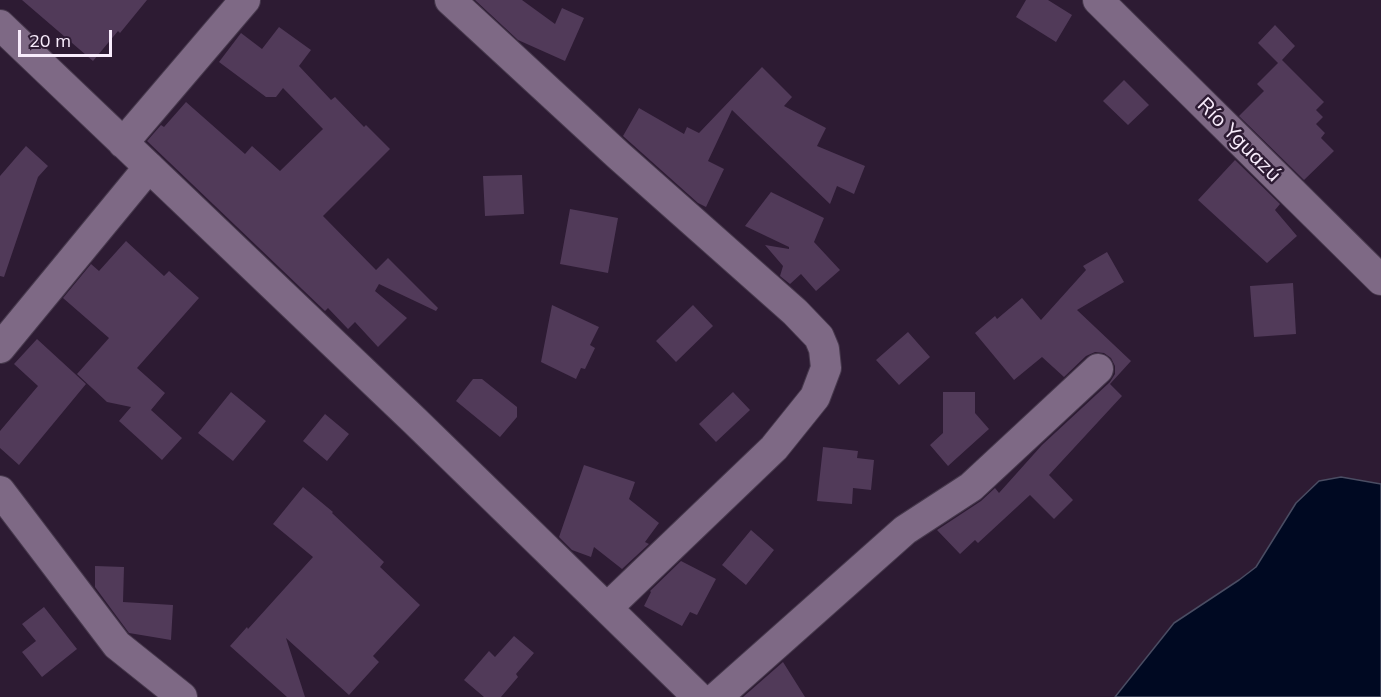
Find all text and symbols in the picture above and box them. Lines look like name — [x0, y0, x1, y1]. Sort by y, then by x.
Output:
scale bar — [21, 18, 116, 56]
text: 20 m — [29, 29, 71, 52]
street label: Río Yguazú — [1192, 93, 1286, 187]

